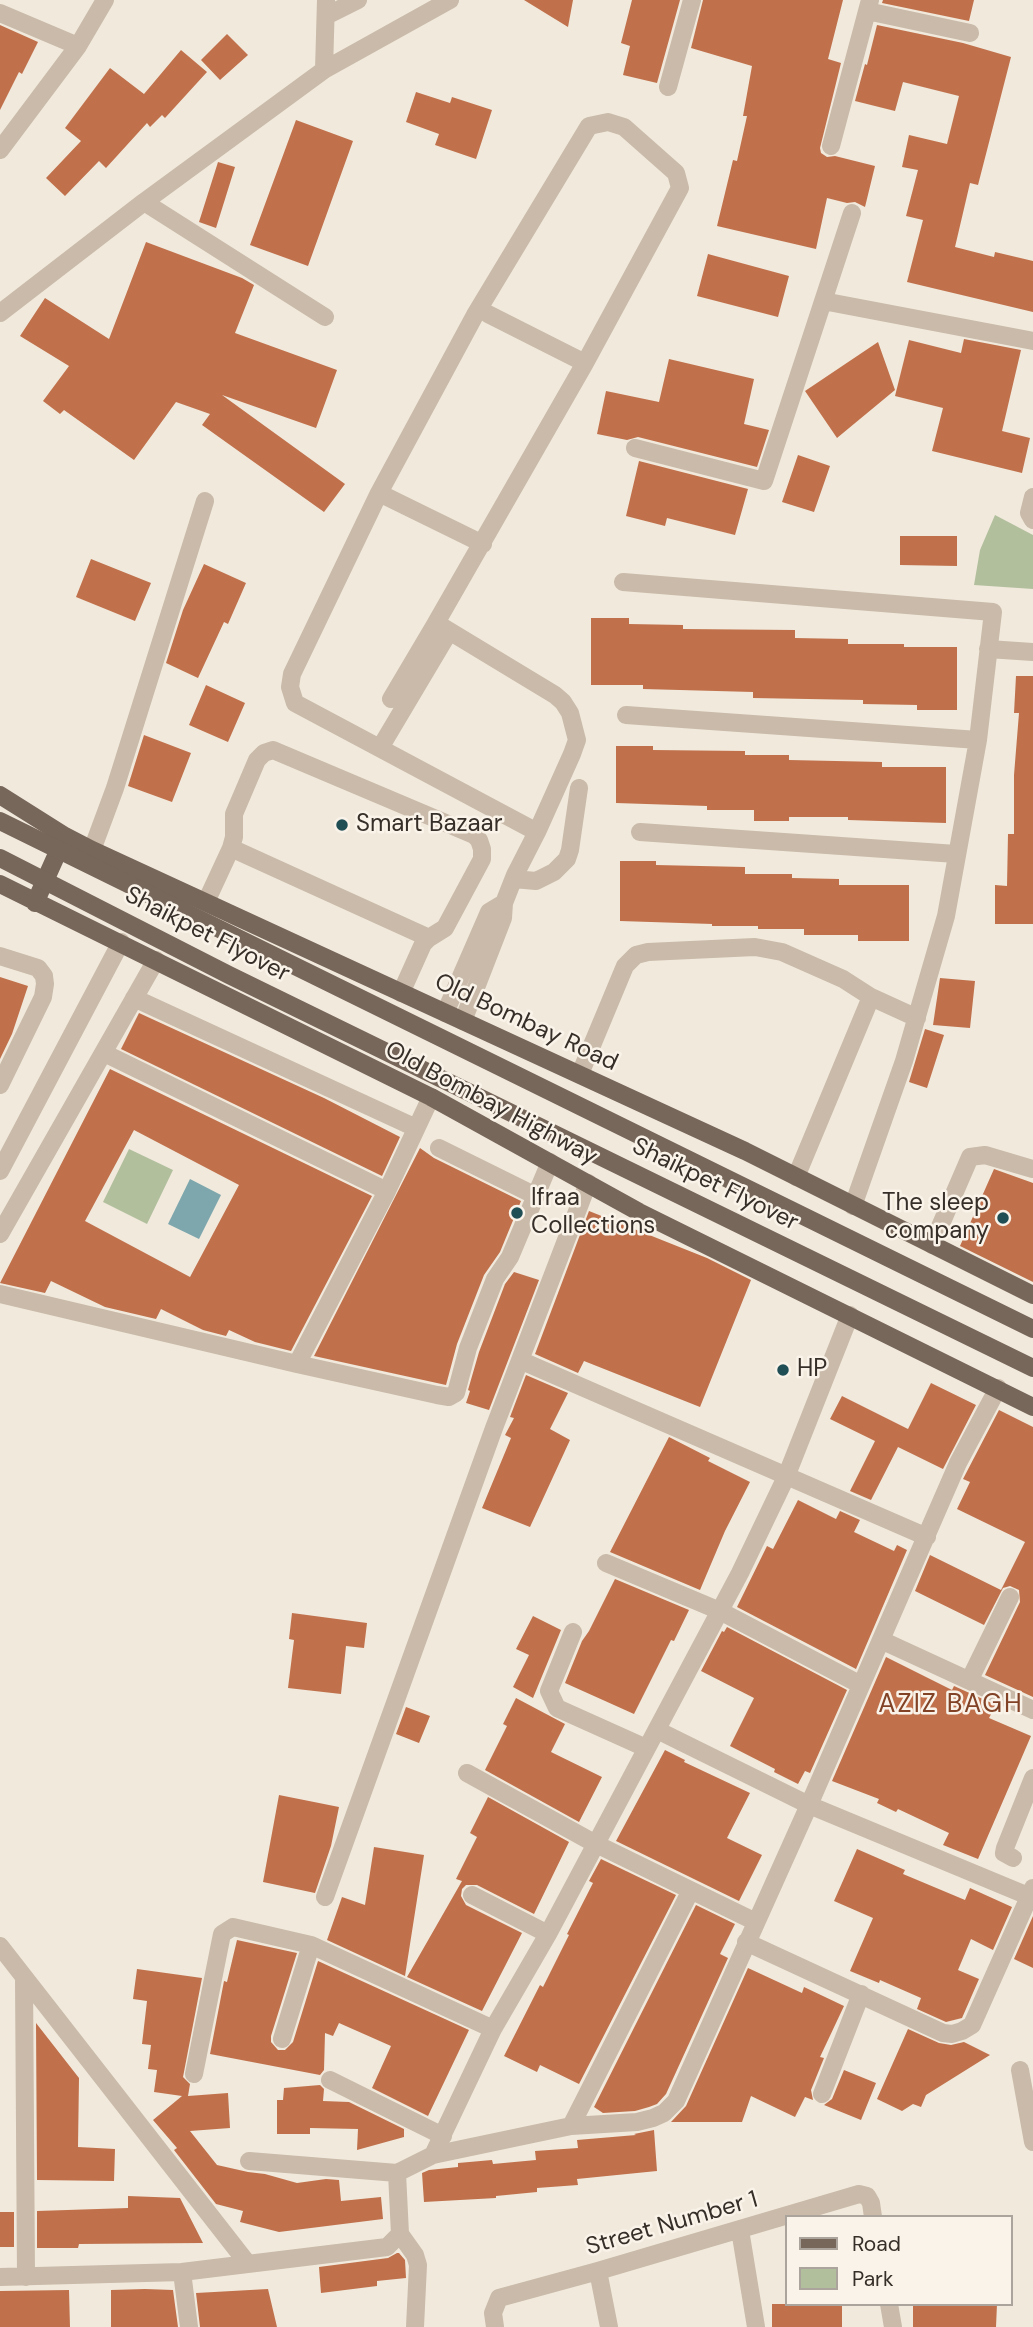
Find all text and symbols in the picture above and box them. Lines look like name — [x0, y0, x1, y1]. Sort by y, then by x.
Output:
place label: Smart Bazaar — [356, 811, 503, 839]
marker: Smart Bazaar — [334, 817, 350, 833]
street label: Shaikpet Flyover — [120, 881, 294, 989]
street label: Old Bombay Road — [430, 968, 622, 1078]
street label: Old Bombay Highway — [380, 1036, 602, 1172]
street label: Shaikpet Flyover — [627, 1132, 803, 1238]
place label: Ifraa Collections — [531, 1185, 655, 1241]
place label: The sleep company — [882, 1190, 989, 1246]
marker: Ifraa Collections — [509, 1205, 525, 1221]
marker: The sleep company — [995, 1210, 1011, 1226]
place label: HP — [797, 1356, 827, 1384]
marker: HP — [775, 1362, 791, 1378]
district label: AZIZ BAGH — [879, 1689, 1023, 1721]
street label: Street Number 1 — [583, 2186, 761, 2262]
legend — [785, 2215, 1012, 2306]
text: Road — [852, 2230, 901, 2258]
text: Park — [852, 2265, 893, 2293]

